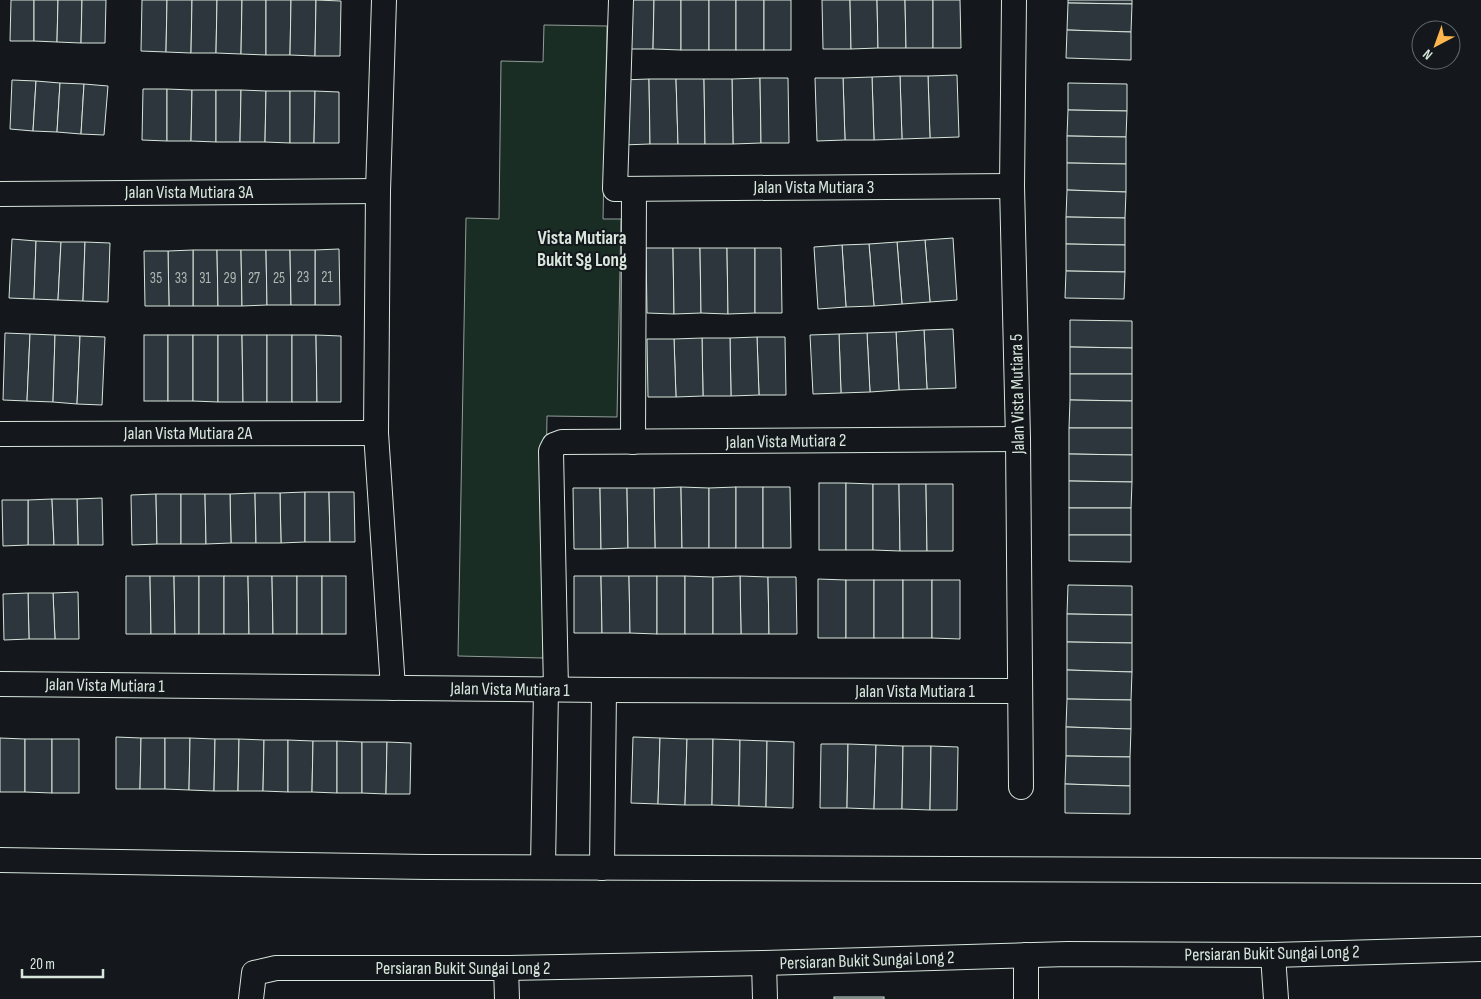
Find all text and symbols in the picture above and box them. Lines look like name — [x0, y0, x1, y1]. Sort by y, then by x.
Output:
north arrow — [1411, 20, 1461, 70]
text: N — [1419, 46, 1436, 63]
street label: Jalan Vista Mutiara 3 — [753, 177, 874, 198]
street label: Jalan Vista Mutiara 3A — [124, 182, 254, 203]
district label: Vista Mutiara Bukit Sg Long — [537, 227, 627, 272]
house number: 23 — [297, 268, 309, 287]
house number: 21 — [321, 268, 333, 287]
house number: 35 — [150, 269, 162, 288]
house number: 33 — [175, 269, 187, 288]
house number: 31 — [199, 269, 212, 288]
house number: 29 — [224, 269, 236, 288]
house number: 27 — [248, 269, 260, 288]
house number: 25 — [273, 269, 285, 288]
street label: Jalan Vista Mutiara 5 — [1006, 334, 1029, 455]
street label: Jalan Vista Mutiara 2A — [123, 423, 252, 444]
street label: Jalan Vista Mutiara 2 — [725, 430, 847, 453]
street label: Jalan Vista Mutiara 1 — [44, 674, 166, 697]
street label: Jalan Vista Mutiara 1 — [449, 678, 571, 701]
street label: Jalan Vista Mutiara 1 — [854, 681, 975, 702]
street label: Persiaran Bukit Sungai Long 2 — [1184, 941, 1360, 966]
scale bar — [22, 946, 104, 978]
street label: Persiaran Bukit Sungai Long 2 — [779, 947, 955, 974]
text: 20 m — [30, 955, 55, 974]
street label: Persiaran Bukit Sungai Long 2 — [375, 958, 551, 979]

